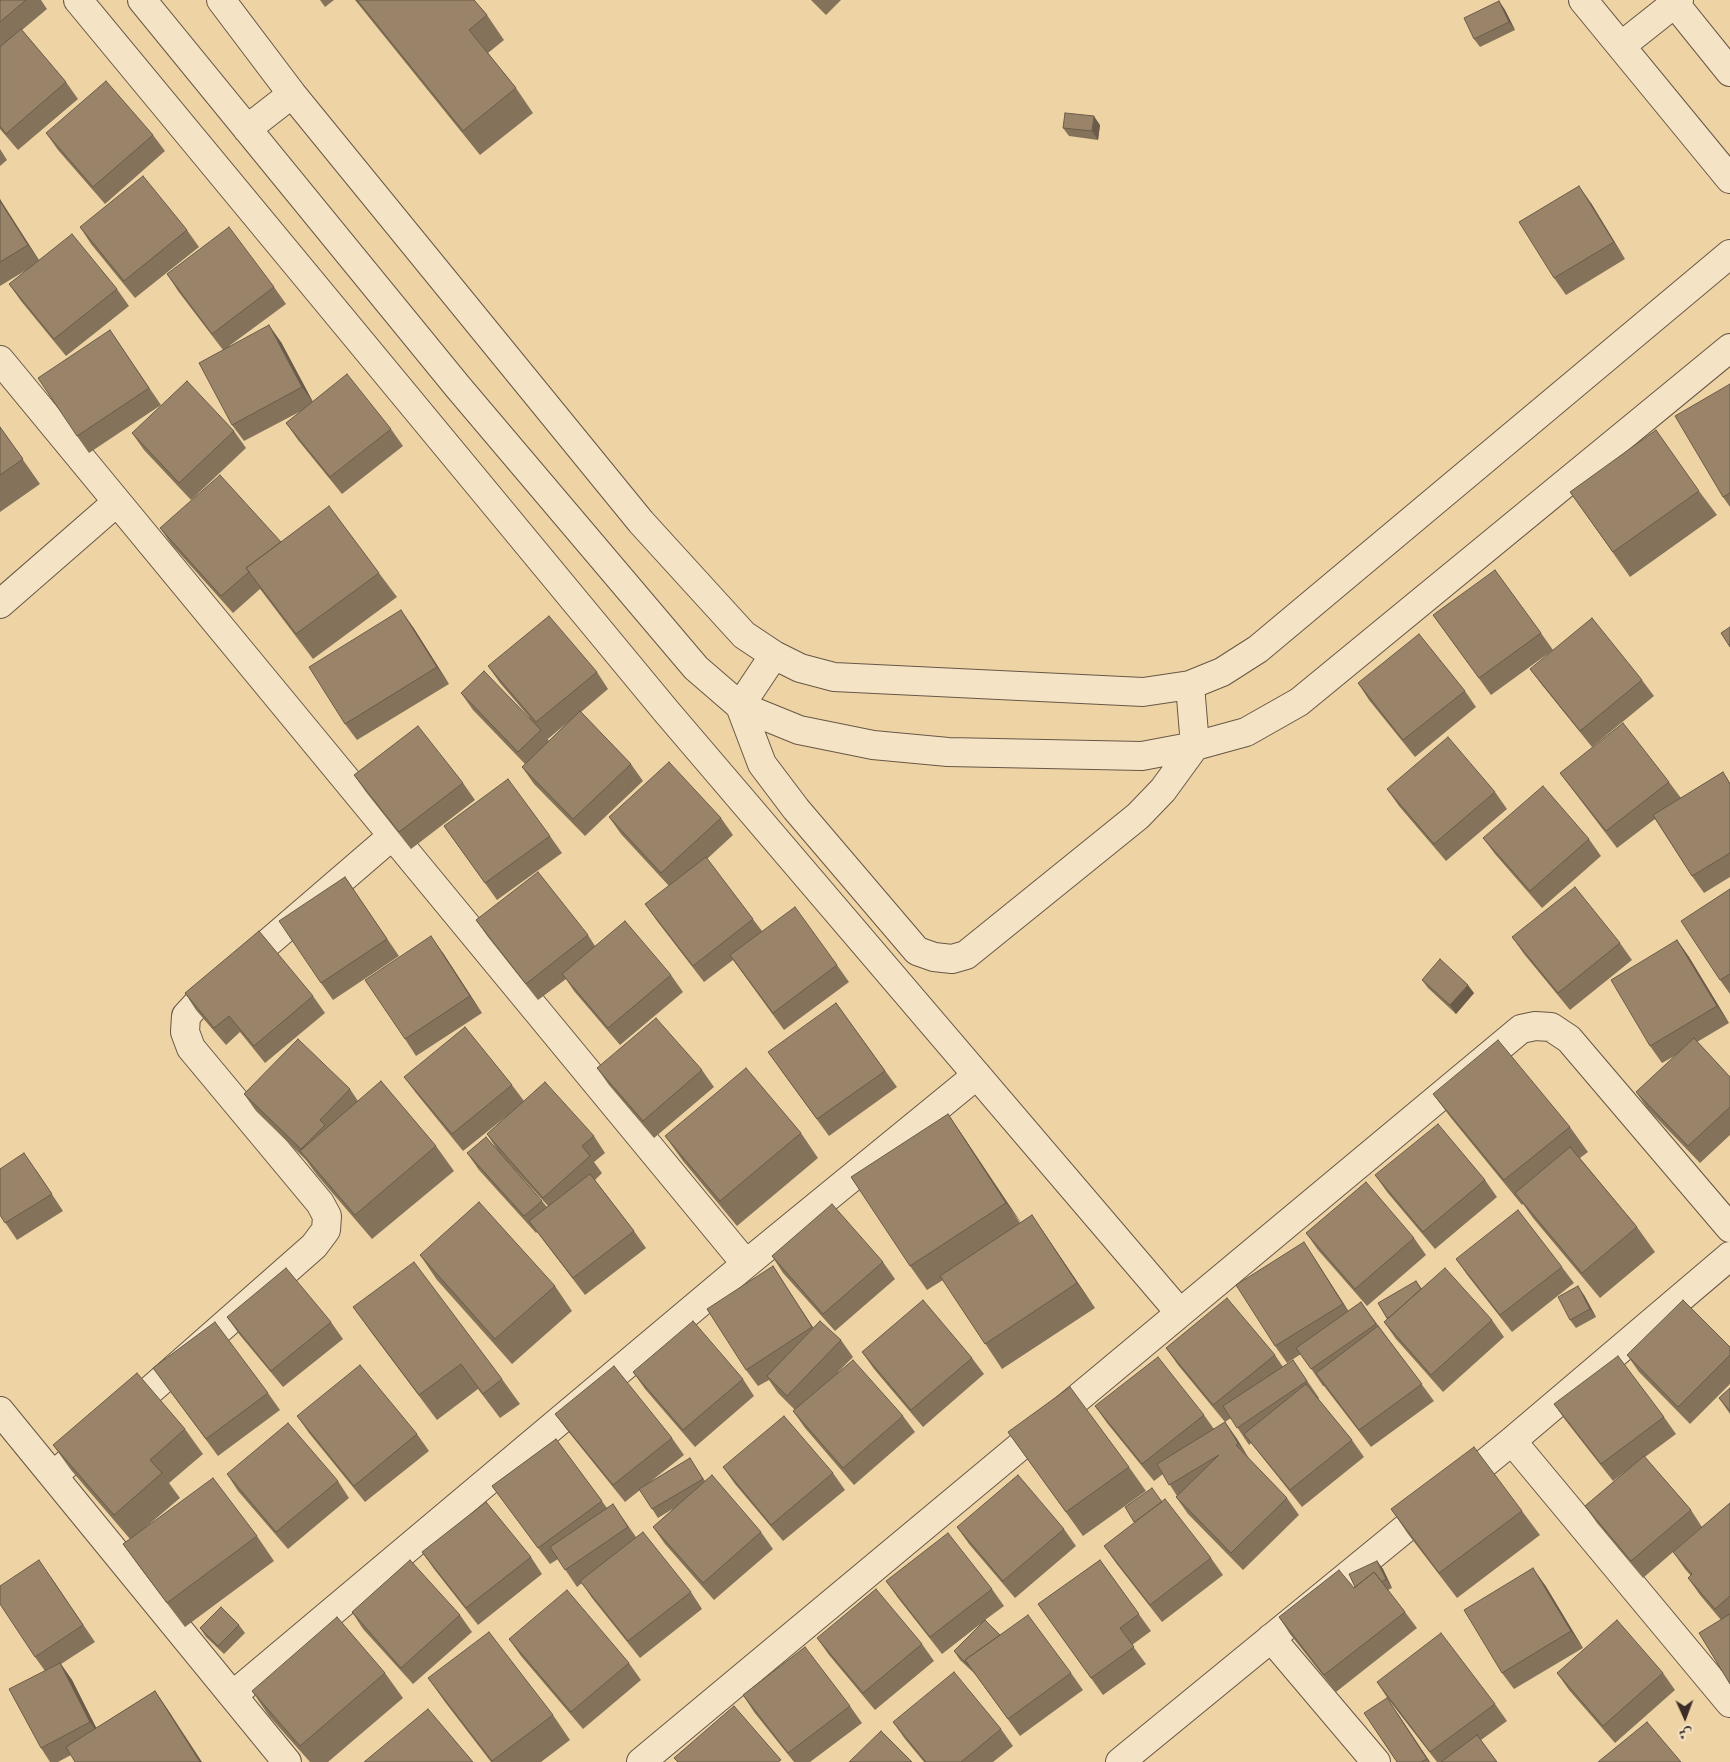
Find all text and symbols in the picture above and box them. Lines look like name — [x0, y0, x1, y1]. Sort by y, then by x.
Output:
north arrow — [1660, 1692, 1710, 1742]
text: ش — [1678, 1722, 1693, 1742]

